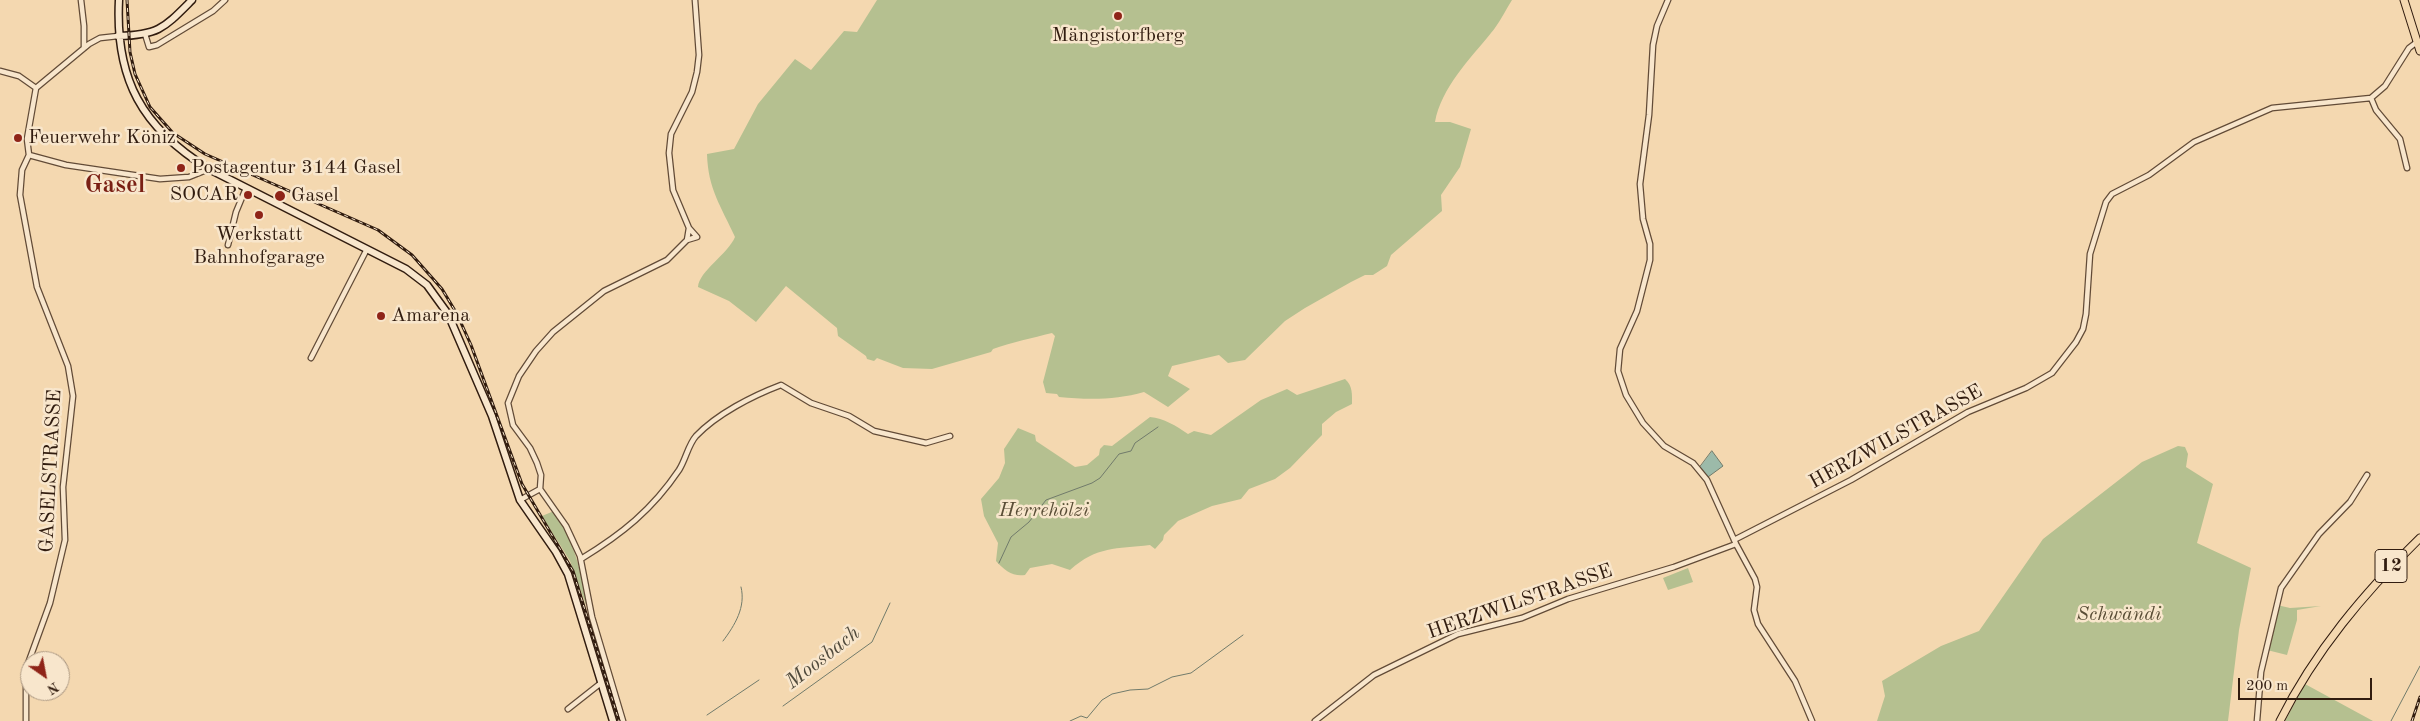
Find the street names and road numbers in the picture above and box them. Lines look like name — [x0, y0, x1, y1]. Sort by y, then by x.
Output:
street label: HERZWILSTRASSE — [1805, 379, 1987, 495]
street label: GASELSTRASSE — [35, 389, 67, 553]
road number: 12 — [2375, 550, 2407, 582]
street label: HERZWILSTRASSE — [1424, 559, 1616, 645]

